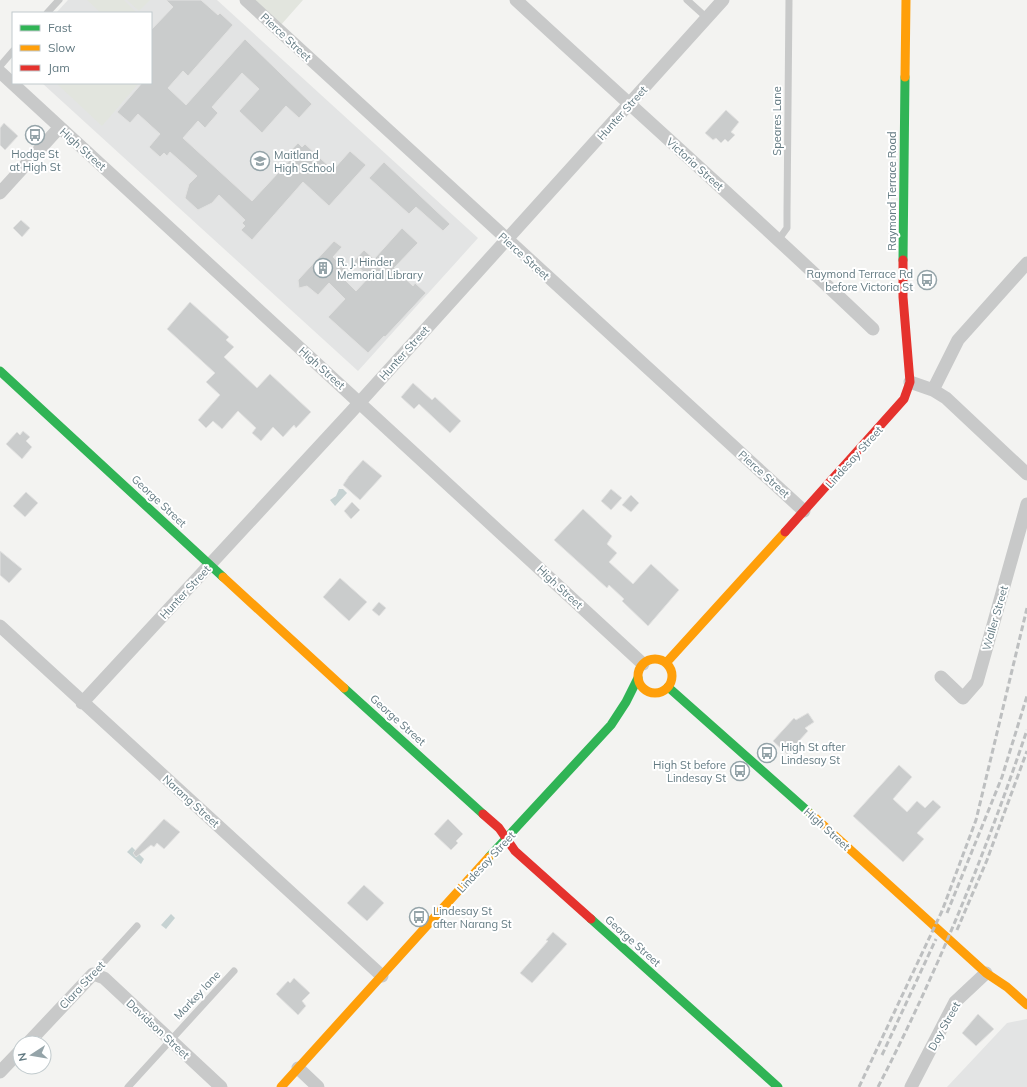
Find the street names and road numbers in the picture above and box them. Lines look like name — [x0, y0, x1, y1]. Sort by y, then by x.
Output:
street label: Pierce Street — [258, 10, 314, 64]
street label: Hunter Street — [594, 83, 650, 143]
street label: Speares Lane — [770, 86, 784, 156]
street label: High Street — [57, 125, 109, 174]
street label: Raymond Terrace Road — [885, 131, 899, 251]
street label: Victoria Street — [663, 135, 727, 193]
street label: Pierce Street — [495, 229, 553, 283]
street label: Hunter Street — [376, 323, 432, 383]
street label: High Street — [296, 344, 348, 393]
street label: Lindesay Street — [822, 423, 886, 491]
street label: Pierce Street — [735, 447, 793, 501]
street label: George Street — [129, 472, 190, 530]
street label: Hunter Street — [157, 562, 214, 622]
street label: High Street — [534, 562, 586, 612]
street label: Waller Street — [979, 584, 1011, 652]
street label: George Street — [367, 691, 429, 749]
street label: Narang Street — [160, 772, 222, 830]
street label: High Street — [801, 805, 853, 854]
street label: Lindesay Street — [454, 828, 518, 896]
street label: George Street — [602, 912, 664, 970]
street label: Clara Street — [56, 958, 108, 1012]
street label: Markey lane — [171, 968, 223, 1022]
street label: Davidson Street — [123, 996, 193, 1062]
street label: Day Street — [925, 999, 963, 1053]

